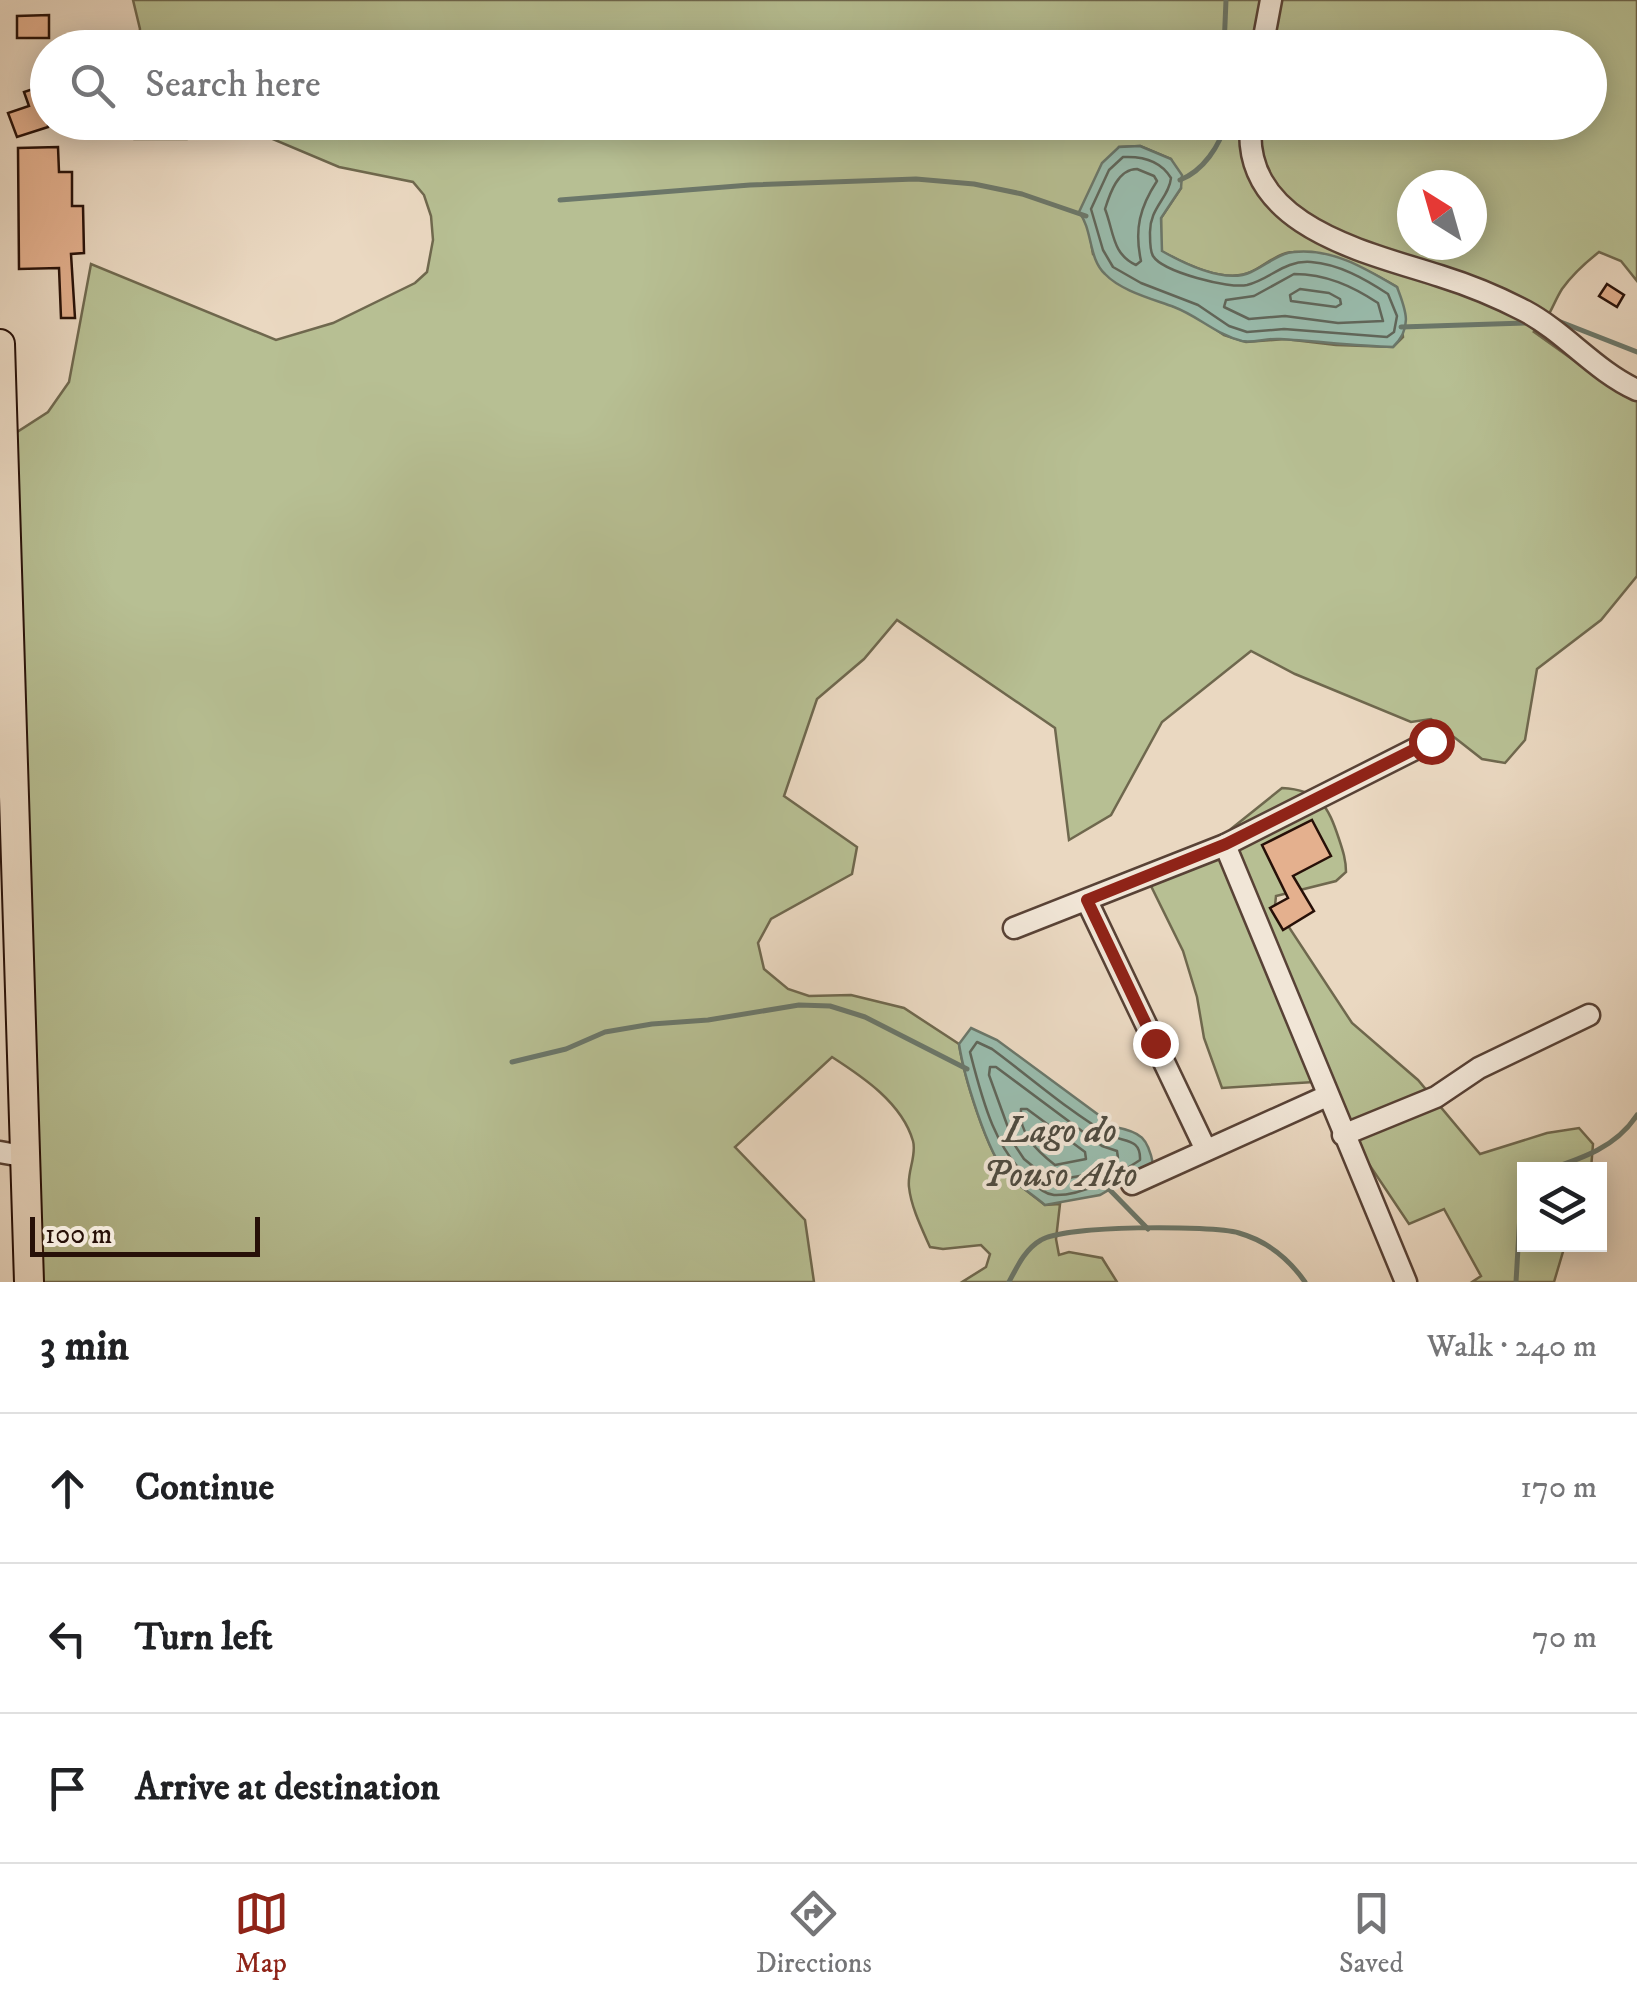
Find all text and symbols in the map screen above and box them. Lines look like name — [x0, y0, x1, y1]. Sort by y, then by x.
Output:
search box — [30, 30, 1607, 140]
icon: search — [65, 58, 120, 113]
text: Search here — [145, 61, 321, 109]
north arrow — [1397, 170, 1487, 260]
route start — [1409, 719, 1455, 765]
route end — [1133, 1021, 1179, 1067]
water label: Lago do Pouso Alto — [982, 1107, 1138, 1199]
map controls — [1517, 1162, 1607, 1252]
button: layers — [1517, 1162, 1607, 1252]
scale bar — [30, 1212, 260, 1256]
text: 100 m — [45, 1217, 112, 1252]
text: 3 min — [40, 1321, 129, 1373]
text: Walk · 240 m — [1427, 1327, 1597, 1367]
icon: ahead — [40, 1461, 95, 1516]
text: Continue — [135, 1464, 274, 1512]
text: 170 m — [1520, 1468, 1597, 1508]
icon: left — [40, 1611, 95, 1666]
text: Turn left — [135, 1614, 273, 1662]
text: 70 m — [1532, 1618, 1597, 1658]
icon: arrive — [40, 1761, 95, 1816]
text: Arrive at destination — [135, 1764, 440, 1812]
tab: Map — [234, 1886, 289, 1981]
tab: Directions — [756, 1886, 872, 1981]
tab: Saved — [1339, 1886, 1403, 1981]

